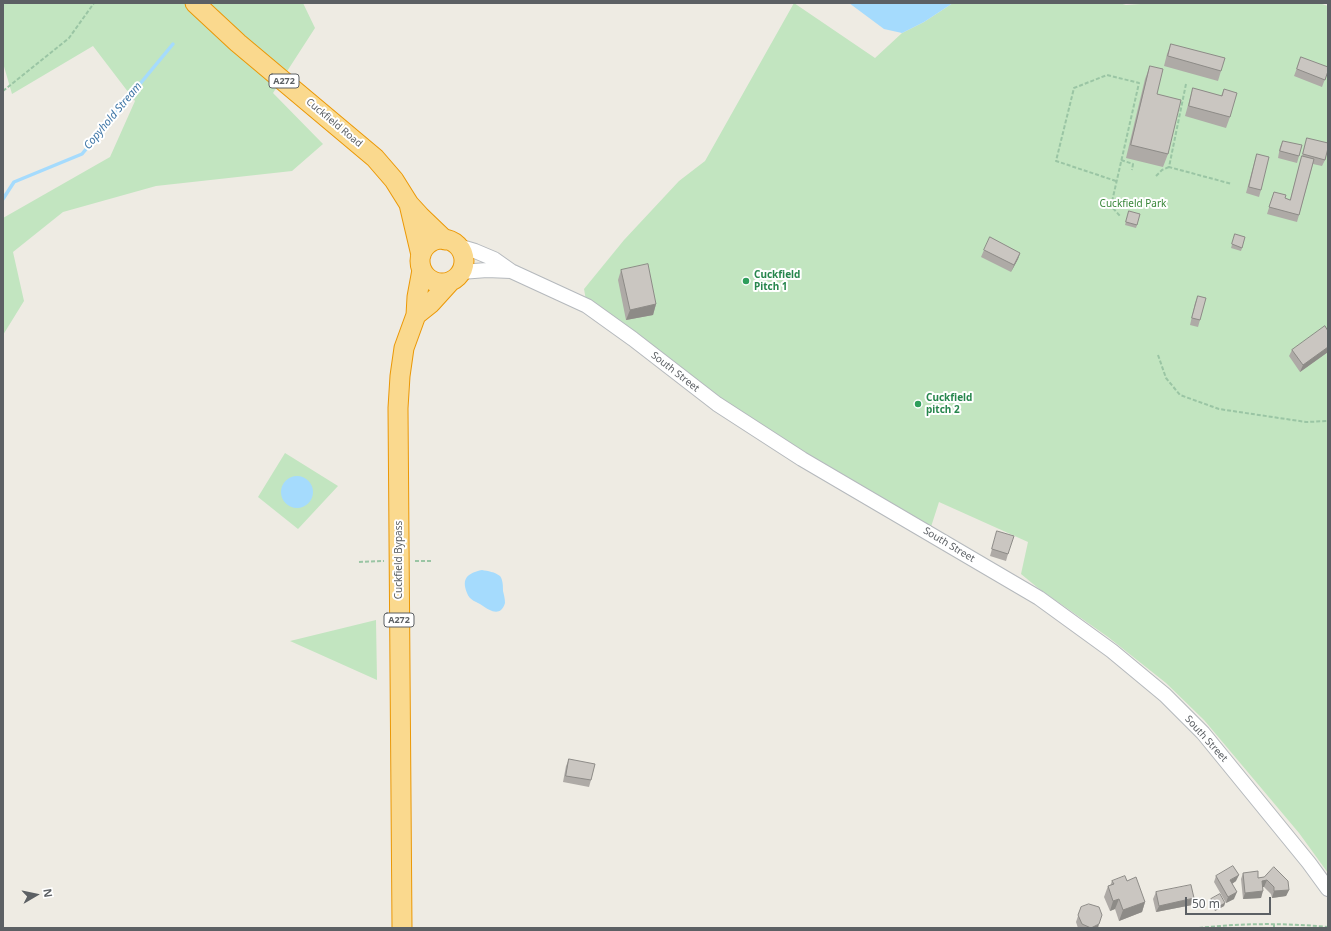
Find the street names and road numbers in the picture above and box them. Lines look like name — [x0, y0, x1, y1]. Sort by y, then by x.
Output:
road number: A272 — [269, 74, 299, 88]
street label: Cuckfield Road — [303, 96, 365, 150]
street label: South Street — [648, 349, 702, 395]
street label: Cuckfield Bypass — [393, 521, 405, 599]
street label: South Street — [921, 525, 977, 565]
road number: A272 — [384, 613, 414, 627]
street label: South Street — [1182, 713, 1230, 765]

